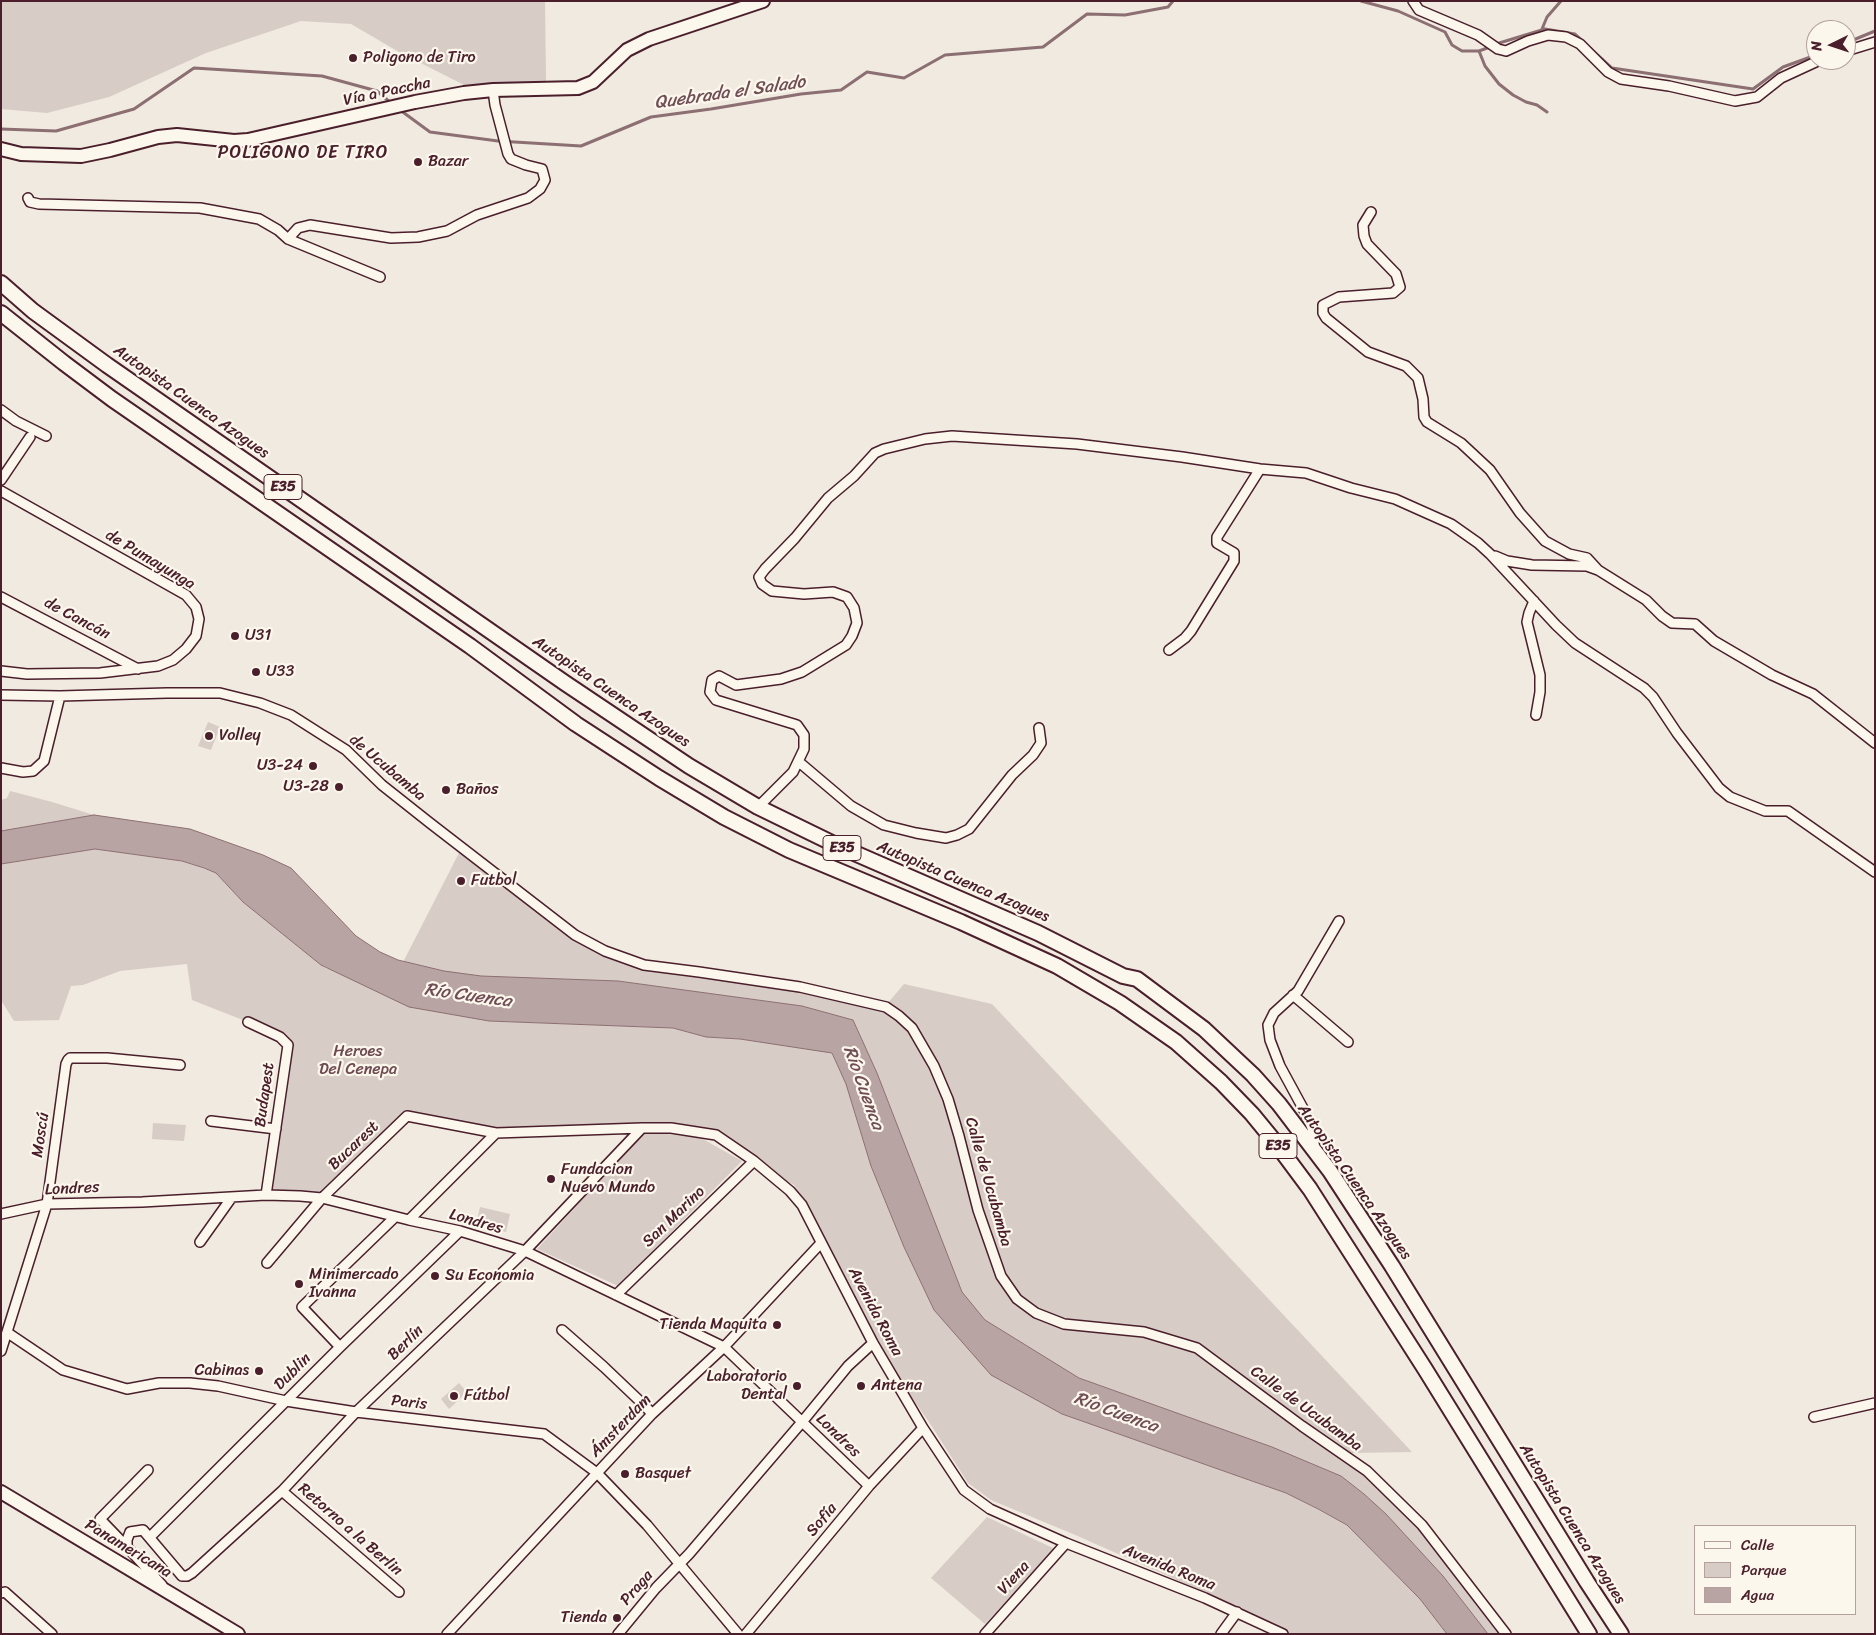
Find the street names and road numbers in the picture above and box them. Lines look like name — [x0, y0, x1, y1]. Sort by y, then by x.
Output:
street label: Vía a Paccha — [342, 73, 432, 111]
street label: Autopista Cuenca Azogues — [110, 341, 272, 463]
road number: E35 — [264, 474, 302, 500]
street label: de Pumayunga — [102, 526, 198, 594]
street label: de Cancán — [41, 594, 113, 644]
street label: Autopista Cuenca Azogues — [529, 632, 693, 752]
street label: de Ucubamba — [345, 731, 429, 805]
road number: E35 — [823, 836, 861, 860]
street label: Autopista Cuenca Azogues — [874, 837, 1052, 927]
street label: Budapest — [251, 1062, 279, 1128]
street label: Autopista Cuenca Azogues — [1293, 1101, 1415, 1263]
street label: Moscú — [28, 1111, 54, 1159]
street label: Calle de Ucubamba — [960, 1115, 1016, 1249]
street label: Bucarest — [325, 1117, 383, 1175]
road number: E35 — [1259, 1134, 1297, 1158]
street label: Londres — [44, 1178, 100, 1200]
street label: San Marino — [639, 1182, 709, 1252]
street label: Londres — [447, 1205, 505, 1239]
street label: Avenida Roma — [844, 1264, 906, 1360]
street label: Berlín — [384, 1321, 428, 1365]
street label: Dublin — [270, 1349, 316, 1395]
street label: Calle de Ucubamba — [1246, 1362, 1366, 1456]
street label: Ámsterdam — [586, 1391, 656, 1461]
street label: Paris — [390, 1392, 428, 1414]
street label: Londres — [812, 1410, 864, 1462]
street label: Autopista Cuenca Azogues — [1515, 1440, 1629, 1608]
street label: Retorno a la Berlin — [294, 1479, 406, 1581]
street label: Sofía — [803, 1499, 841, 1541]
street label: Panamericana — [81, 1516, 175, 1582]
street label: Avenida Roma — [1120, 1541, 1218, 1595]
street label: Viena — [994, 1557, 1034, 1599]
street label: Praga — [616, 1566, 658, 1610]

